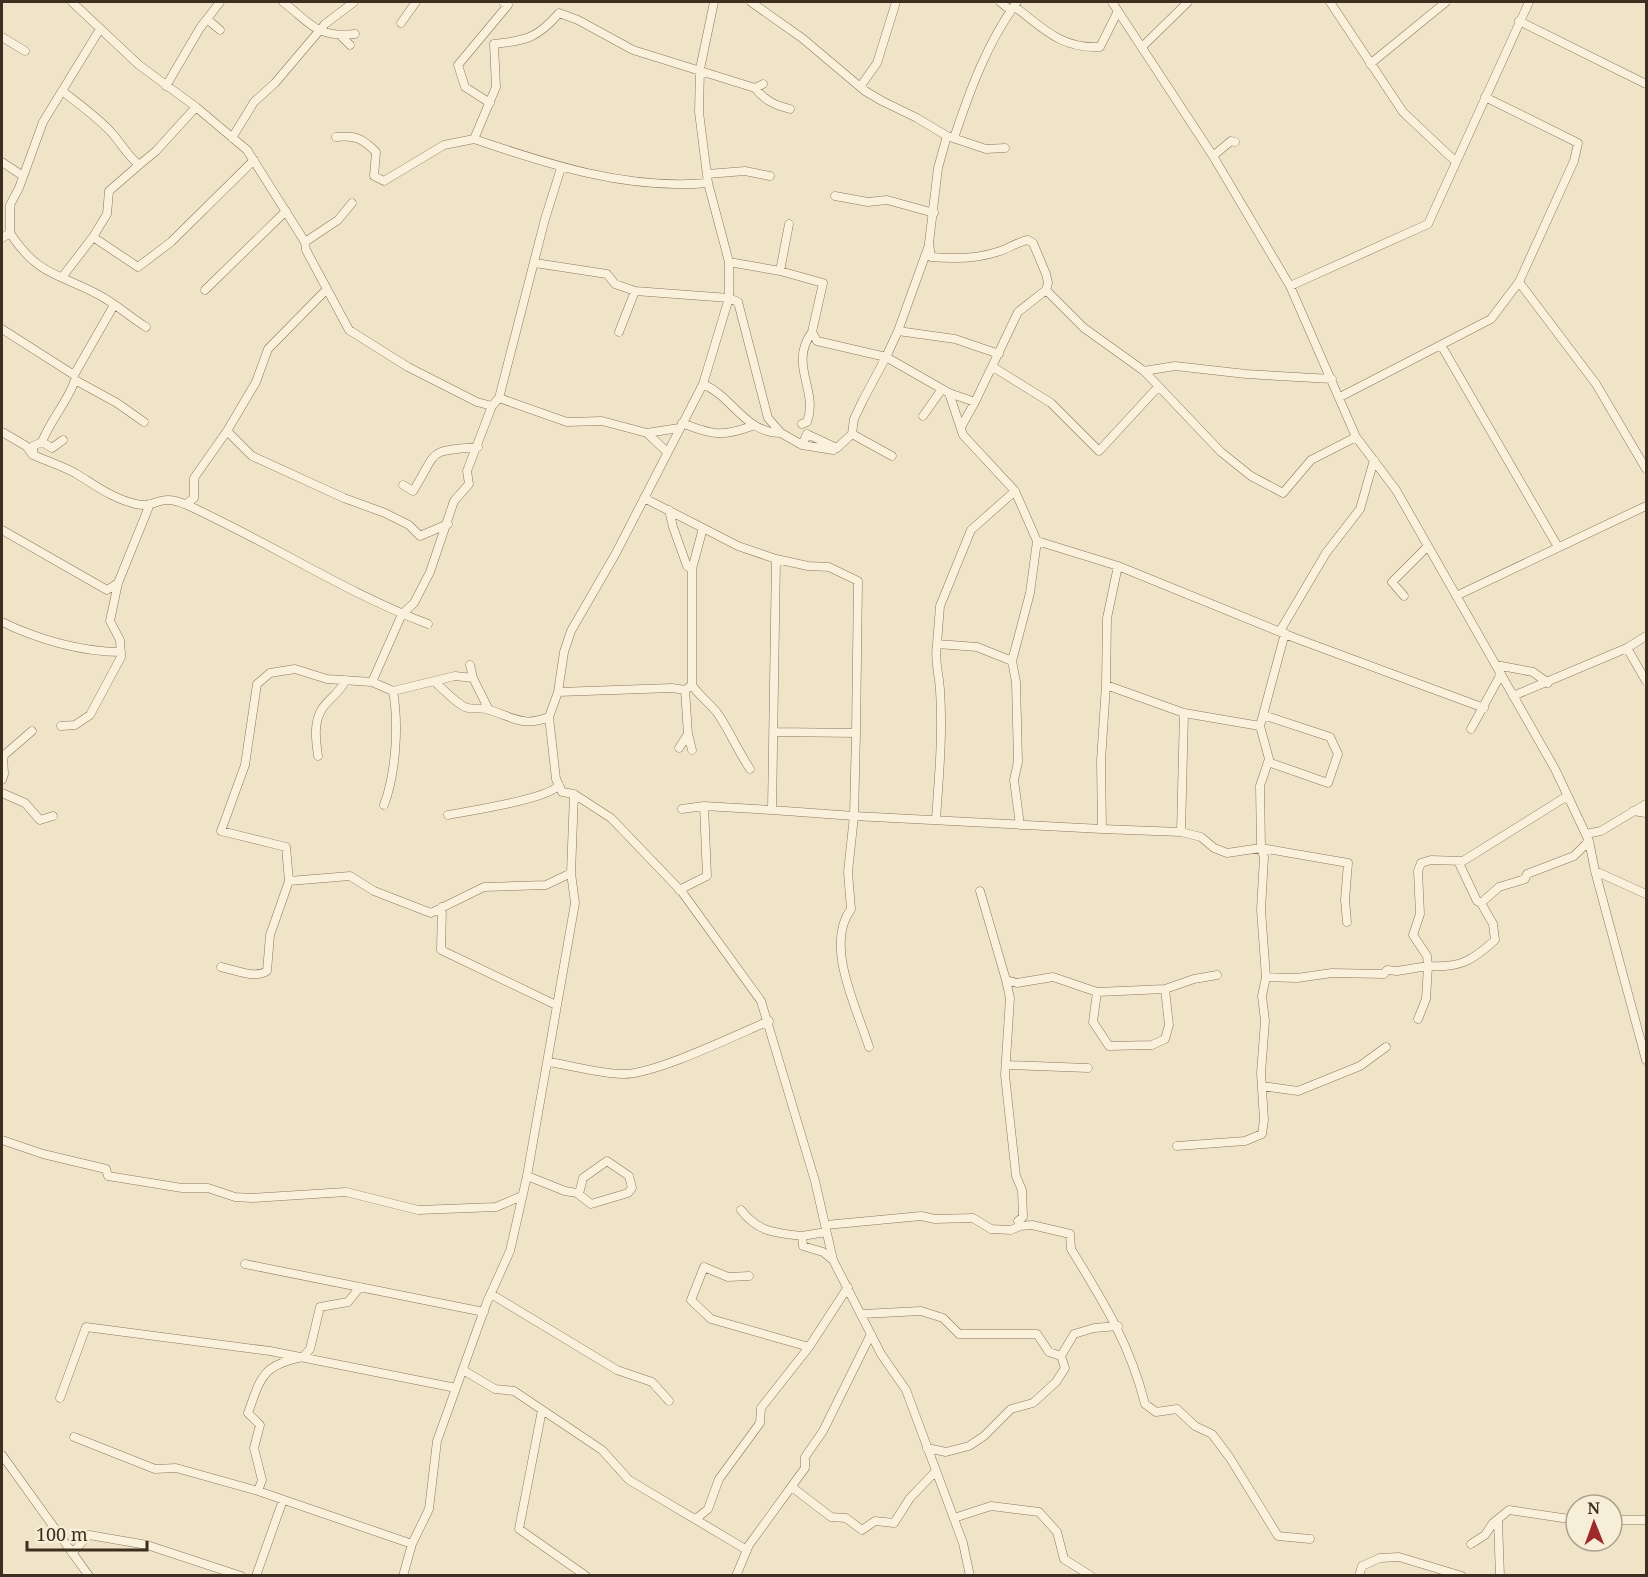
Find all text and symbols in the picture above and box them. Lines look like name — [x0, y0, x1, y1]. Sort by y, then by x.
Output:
north arrow — [1564, 1493, 1624, 1553]
text: N — [1587, 1497, 1601, 1519]
scale bar — [27, 1514, 147, 1552]
text: 100 m — [36, 1522, 88, 1546]

